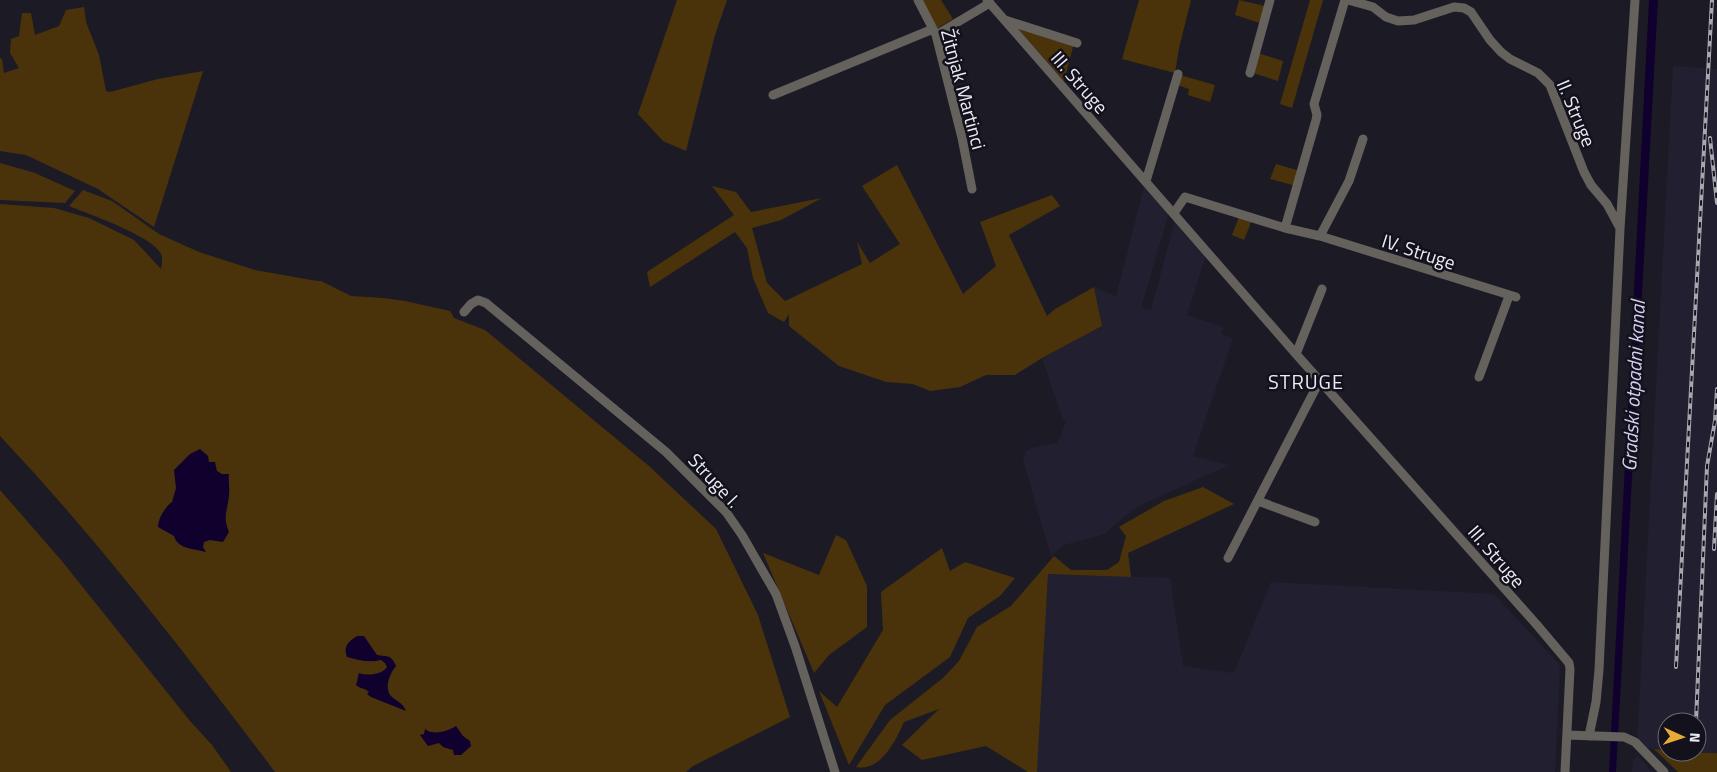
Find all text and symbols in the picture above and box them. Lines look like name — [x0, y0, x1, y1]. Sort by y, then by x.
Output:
street label: Žitnjak Martinci — [934, 25, 994, 153]
street label: III. Struge — [1044, 44, 1116, 120]
street label: II. Struge — [1550, 75, 1604, 151]
street label: IV. Struge — [1378, 225, 1460, 277]
water label: Gradski otpadni kanal — [1613, 297, 1653, 472]
district label: STRUGE — [1268, 366, 1344, 397]
street label: Struge I. — [682, 446, 748, 514]
street label: III. Struge — [1461, 518, 1533, 594]
north arrow — [1657, 712, 1707, 762]
text: N — [1685, 732, 1706, 743]

